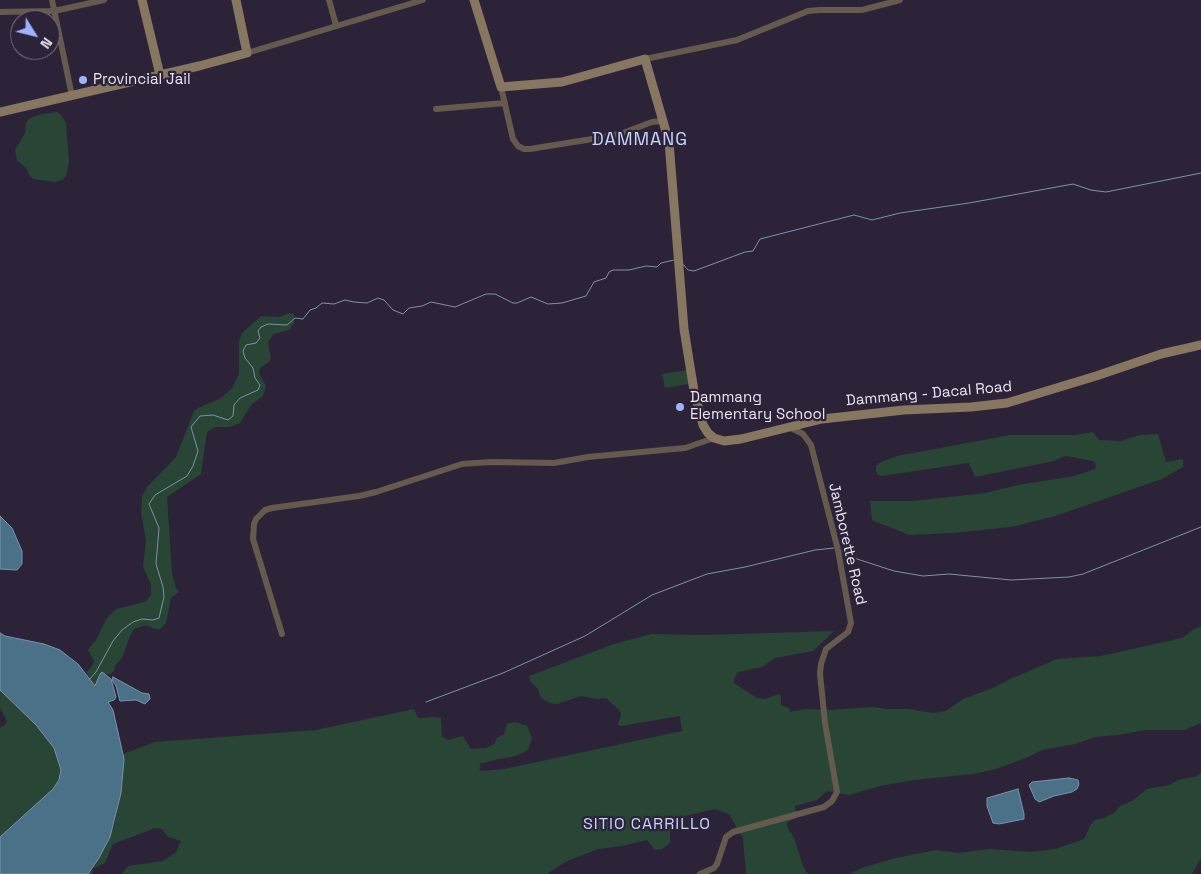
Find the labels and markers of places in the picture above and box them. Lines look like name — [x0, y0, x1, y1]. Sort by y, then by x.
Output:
place label: Provincial Jail — [93, 71, 191, 89]
marker: Provincial Jail — [77, 74, 89, 86]
place label: Dammang Elementary School — [690, 389, 826, 424]
marker: Dammang Elementary School — [674, 401, 686, 413]

